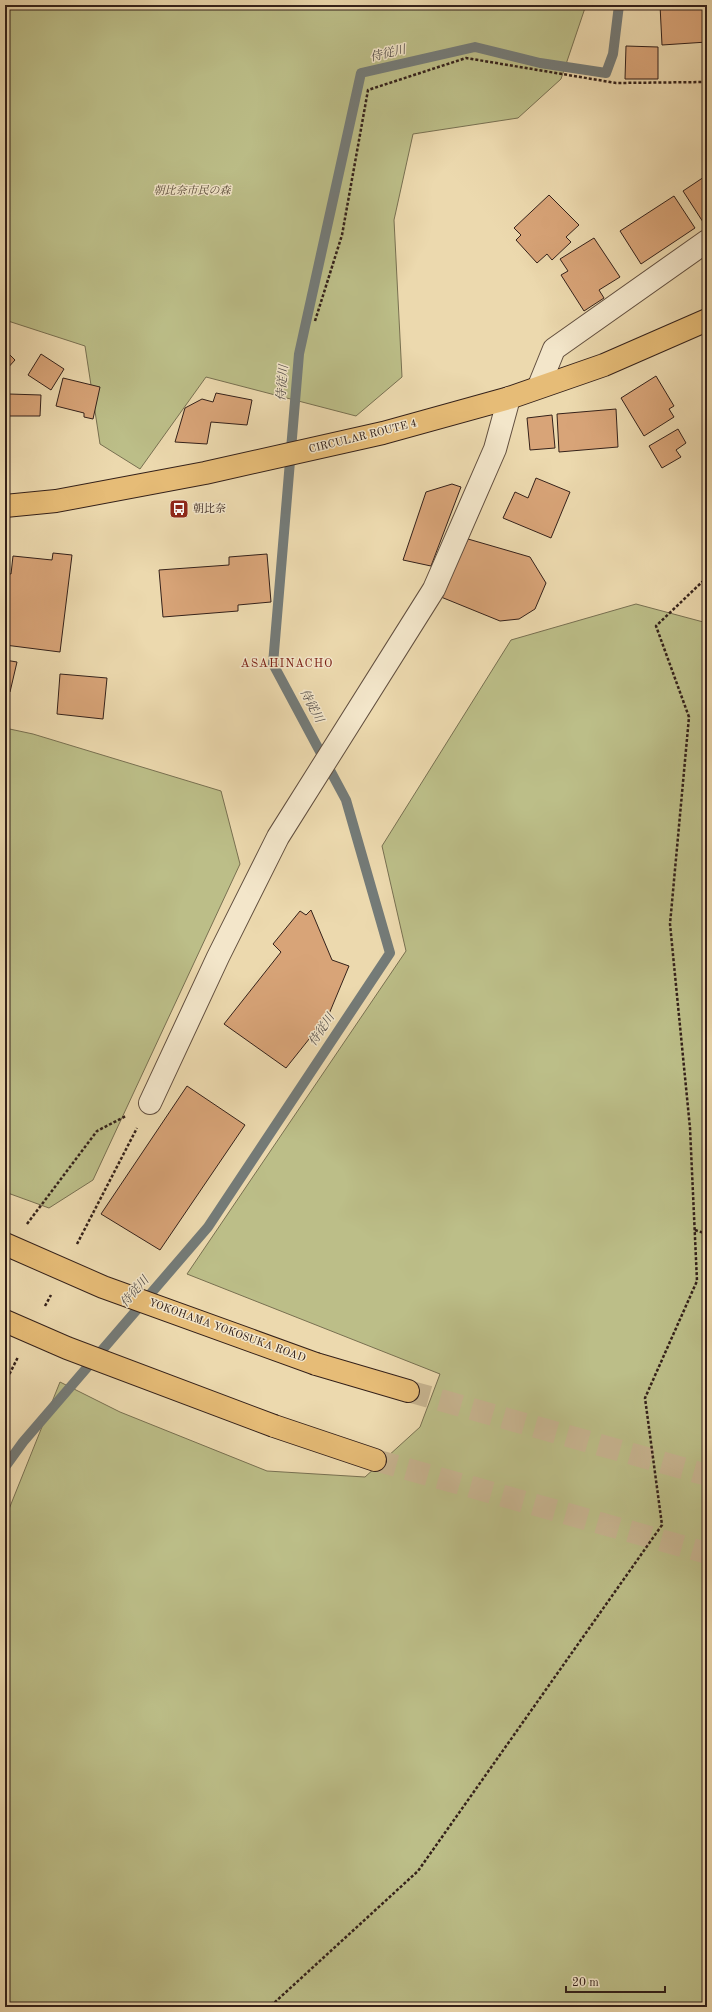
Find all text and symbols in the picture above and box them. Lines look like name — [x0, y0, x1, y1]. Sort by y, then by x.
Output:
water label: 侍従川 — [369, 42, 409, 64]
park label: 朝比奈市民の森 — [154, 184, 231, 197]
water label: 侍従川 — [273, 362, 291, 401]
street label: CIRCULAR ROUTE 4 — [308, 418, 418, 456]
bus stop icon: 朝比奈 — [168, 498, 190, 520]
place label: 朝比奈 — [193, 502, 226, 515]
district label: ASAHINACHO — [240, 658, 334, 670]
water label: 侍従川 — [297, 686, 327, 726]
water label: 侍従川 — [305, 1009, 338, 1048]
water label: 侍従川 — [117, 1272, 153, 1310]
street label: YOKOHAMA YOKOSUKA ROAD — [147, 1297, 307, 1365]
scale bar — [566, 1968, 665, 1994]
text: 20 m — [572, 1977, 599, 1989]

